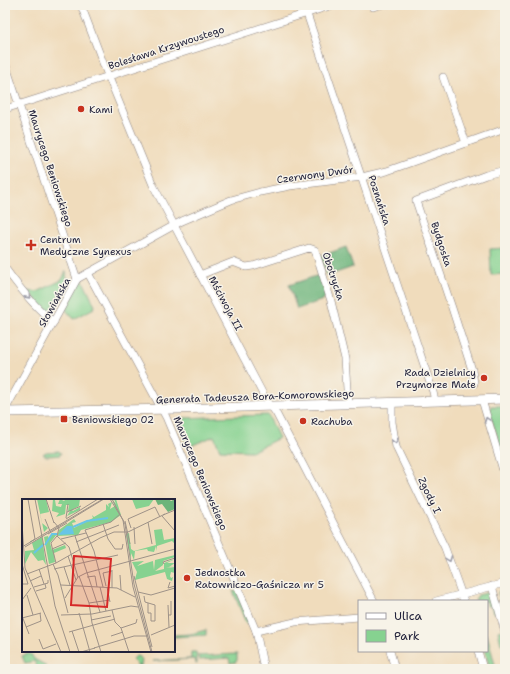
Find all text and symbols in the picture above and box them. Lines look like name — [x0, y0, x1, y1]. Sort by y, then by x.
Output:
street label: Bolesława Krzywoustego — [106, 23, 226, 72]
place label: Kami — [89, 103, 113, 116]
marker: Kami — [76, 104, 86, 114]
street label: Maurycego Beniowskiego — [25, 108, 76, 228]
street label: Czerwony Dwór — [276, 163, 355, 186]
street label: Poznańska — [365, 173, 394, 228]
street label: Bydgoska — [428, 220, 455, 269]
place label: Centrum Medyczne Synexus — [40, 233, 131, 258]
marker: Centrum Medyczne Synexus — [25, 239, 37, 251]
street label: Obotrycka — [320, 250, 348, 303]
street label: Słowiańska — [35, 274, 74, 329]
street label: Mściwoja II — [206, 274, 246, 333]
one-way arrow — [24, 291, 31, 299]
place label: Rada Dzielnicy Przymorze Małe — [396, 366, 476, 391]
marker: Rada Dzielnicy Przymorze Małe — [479, 373, 489, 383]
street label: Generała Tadeusza Bora-Komorowskiego — [156, 387, 354, 406]
place label: Beniowskiego 02 — [72, 413, 154, 426]
marker: Beniowskiego 02 — [59, 414, 69, 424]
street label: Maurycego Beniowskiego — [171, 414, 230, 532]
place label: Rachuba — [311, 415, 353, 428]
marker: Rachuba — [298, 416, 308, 426]
one-way arrow — [483, 416, 492, 423]
one-way arrow — [390, 438, 399, 445]
street label: Zgody I — [415, 475, 444, 516]
inset map — [22, 499, 175, 652]
one-way arrow — [445, 556, 453, 563]
place label: Jednostka Ratowniczo-Gaśnicza nr 5 — [195, 566, 324, 591]
marker: Jednostka Ratowniczo-Gaśnicza nr 5 — [182, 573, 192, 583]
legend — [358, 600, 488, 652]
text: Ulica — [394, 608, 423, 624]
text: Park — [394, 628, 420, 644]

